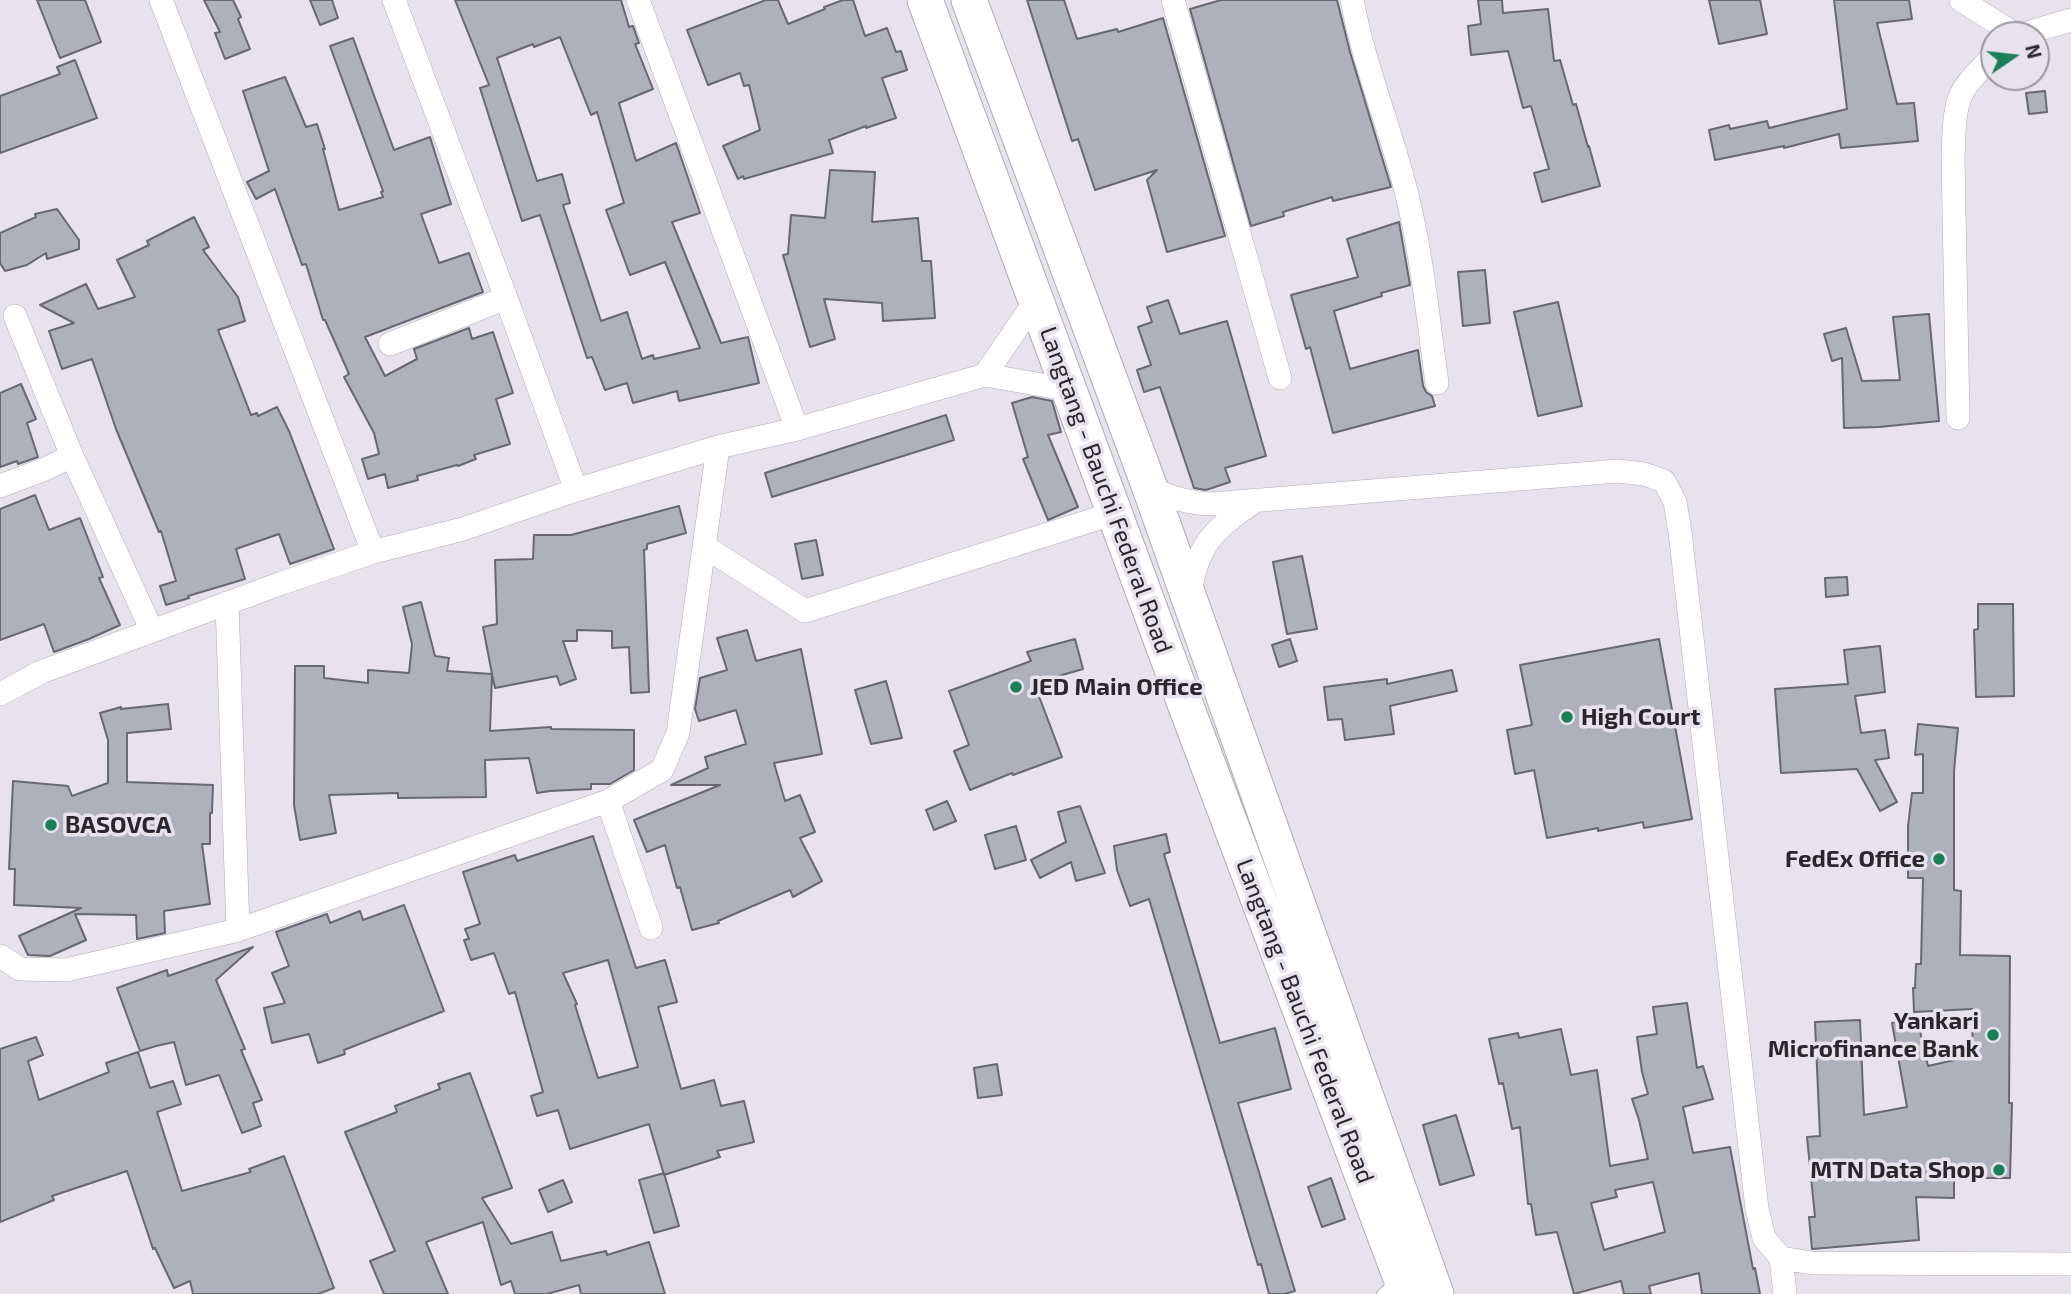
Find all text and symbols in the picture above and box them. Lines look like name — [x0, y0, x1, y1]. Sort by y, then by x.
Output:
north arrow — [1980, 21, 2050, 91]
text: N — [2021, 42, 2047, 61]
street label: Langtang - Bauchi Federal Road — [1033, 323, 1179, 657]
place label: JED Main Office — [1030, 673, 1203, 701]
marker: JED Main Office — [1008, 679, 1024, 695]
place label: High Court — [1581, 703, 1700, 731]
marker: High Court — [1559, 709, 1575, 725]
place label: BASOVCA — [65, 811, 171, 839]
marker: BASOVCA — [43, 817, 59, 833]
place label: FedEx Office — [1785, 845, 1925, 873]
marker: FedEx Office — [1931, 851, 1947, 867]
street label: Langtang - Bauchi Federal Road — [1230, 855, 1380, 1187]
place label: Yankari Microfinance Bank — [1768, 1007, 1979, 1063]
marker: Yankari Microfinance Bank — [1985, 1027, 2001, 1043]
place label: MTN Data Shop — [1810, 1156, 1985, 1184]
marker: MTN Data Shop — [1991, 1162, 2007, 1178]

